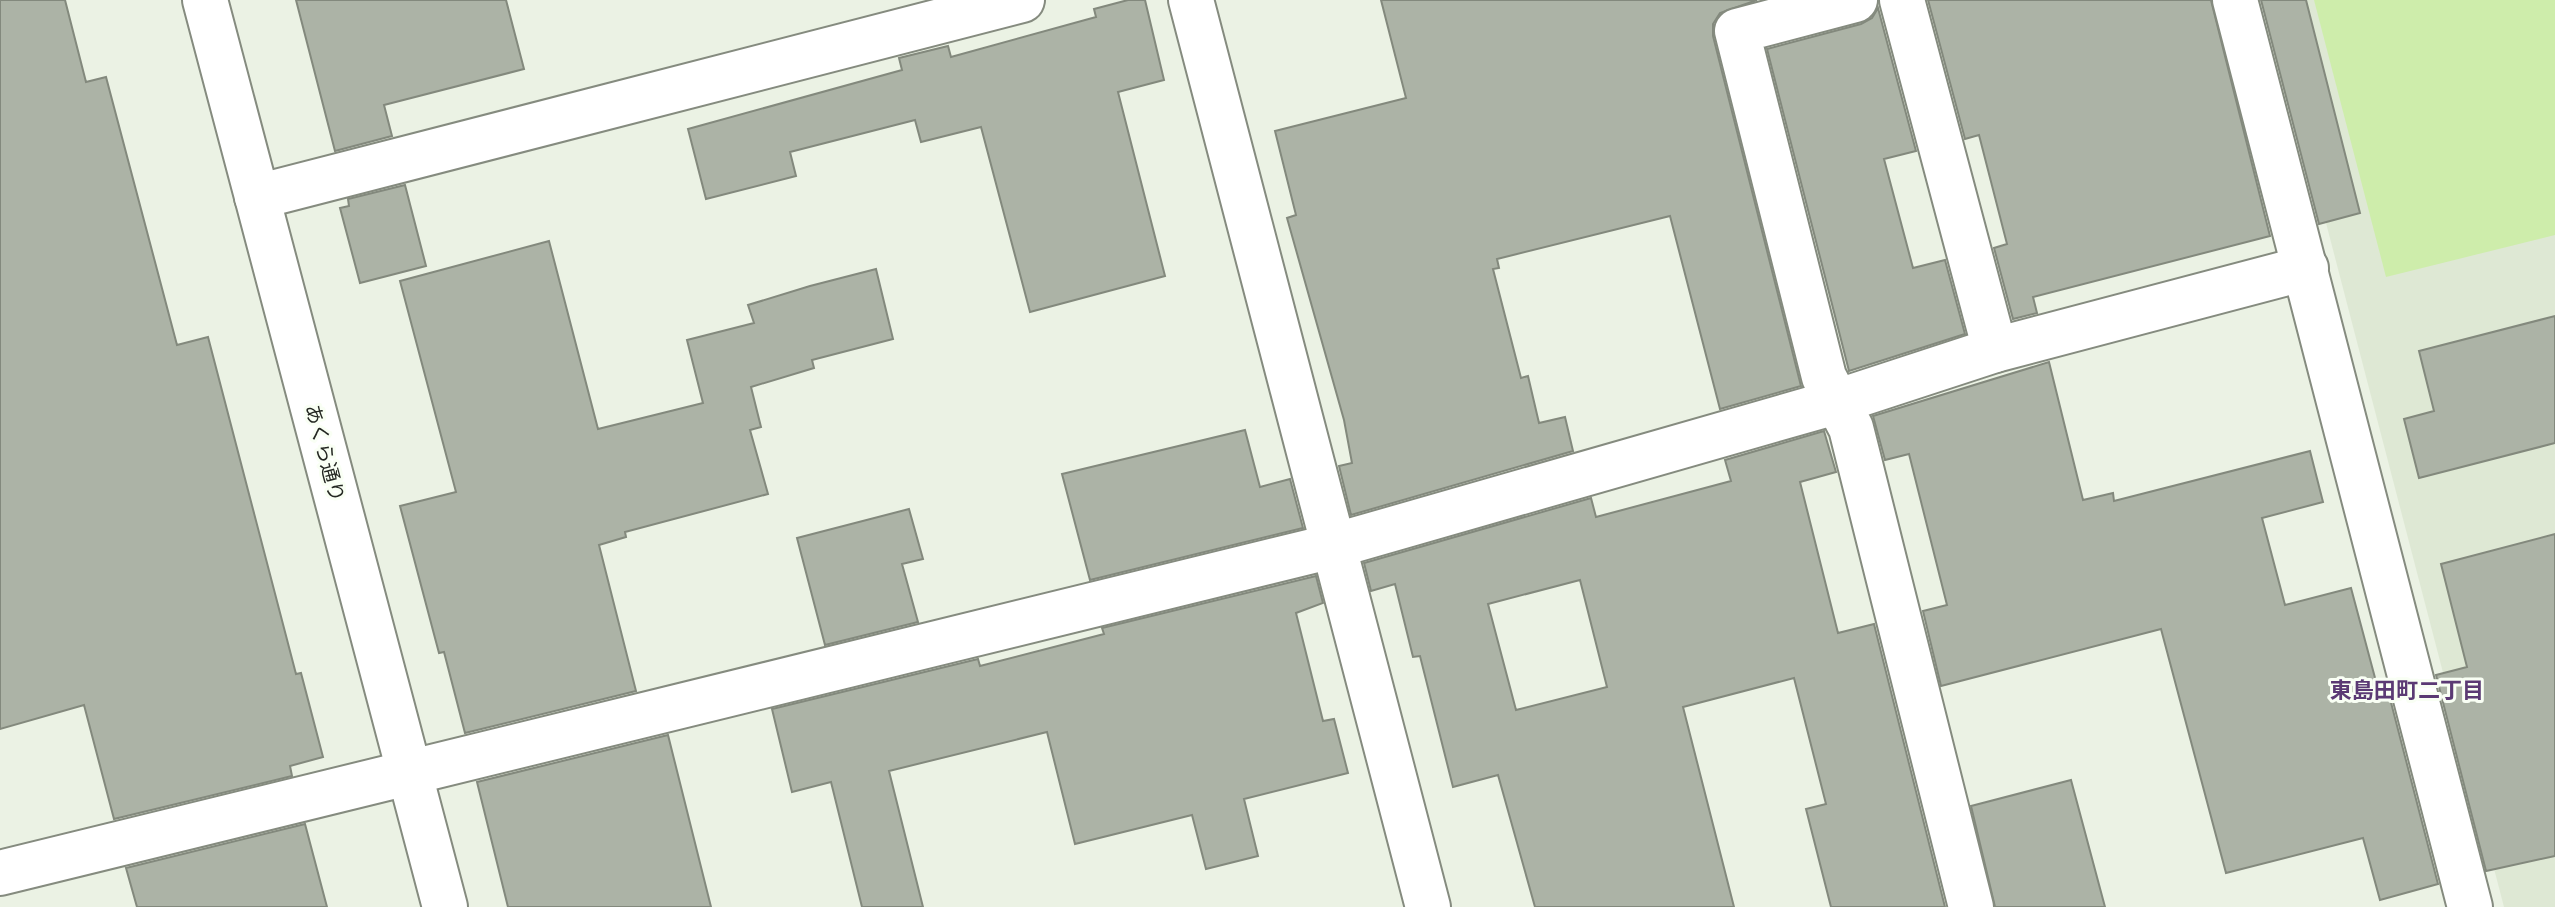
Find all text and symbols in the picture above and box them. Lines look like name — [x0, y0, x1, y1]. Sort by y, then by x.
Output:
street label: あくら通り — [301, 402, 349, 504]
district label: 東島田町二丁目 — [2330, 678, 2484, 703]

